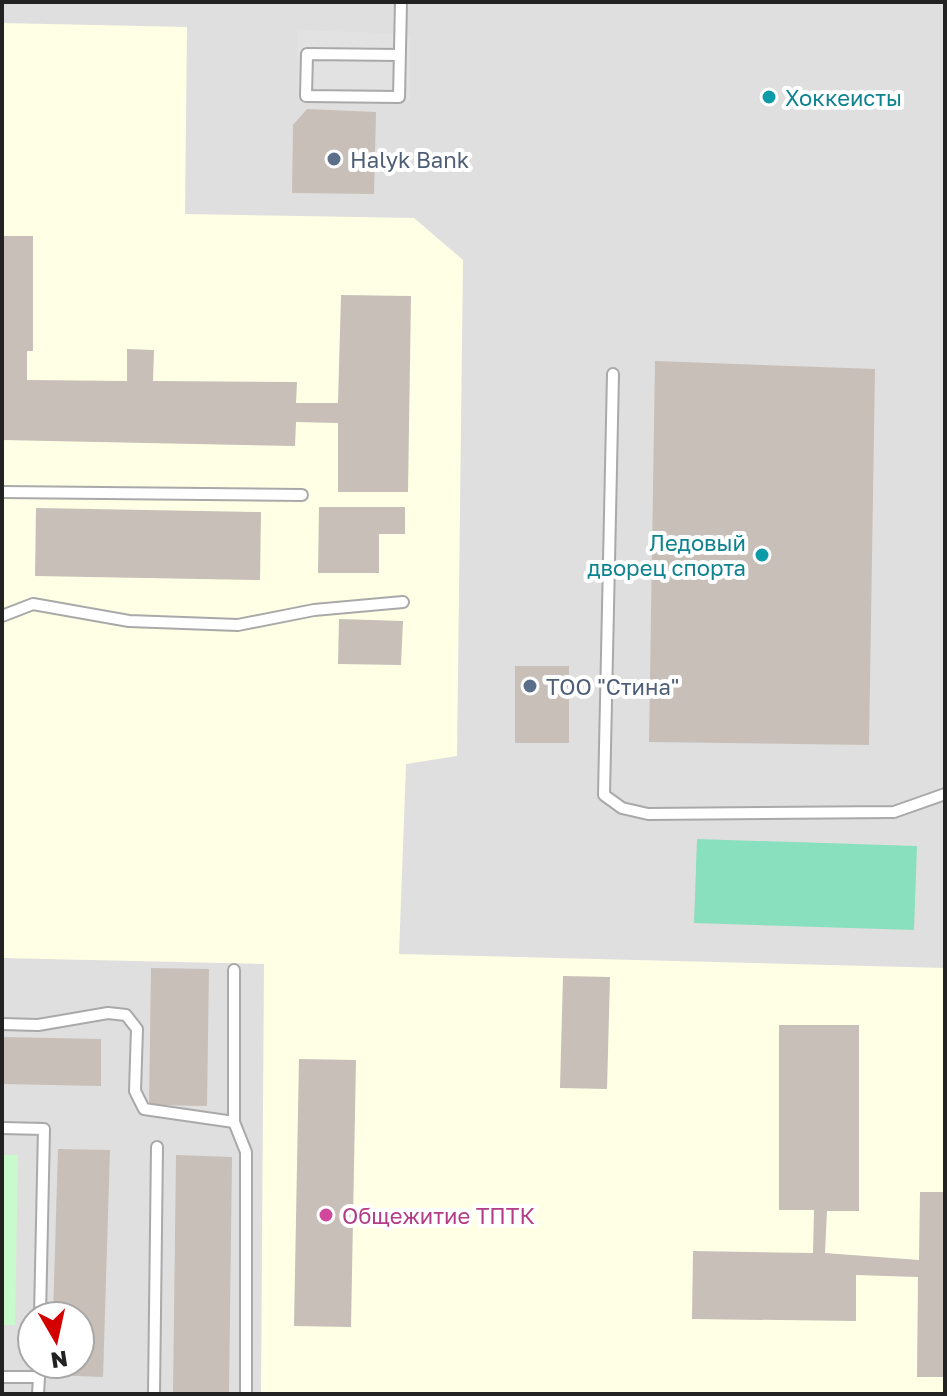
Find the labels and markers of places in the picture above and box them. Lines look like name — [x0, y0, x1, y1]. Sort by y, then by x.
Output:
place label: Хоккеисты — [785, 84, 902, 111]
marker: Хоккеисты — [760, 88, 778, 106]
place label: Halyk Bank — [350, 146, 469, 173]
marker: Halyk Bank — [325, 150, 343, 168]
place label: Ледовый дворец спорта — [587, 529, 746, 581]
marker: Ледовый дворец спорта — [753, 546, 771, 564]
place label: ТОО "Стина" — [546, 673, 679, 700]
marker: ТОО "Стина" — [521, 677, 539, 695]
place label: Общежитие ТПТК — [342, 1202, 535, 1229]
marker: Общежитие ТПТК — [317, 1206, 335, 1224]

